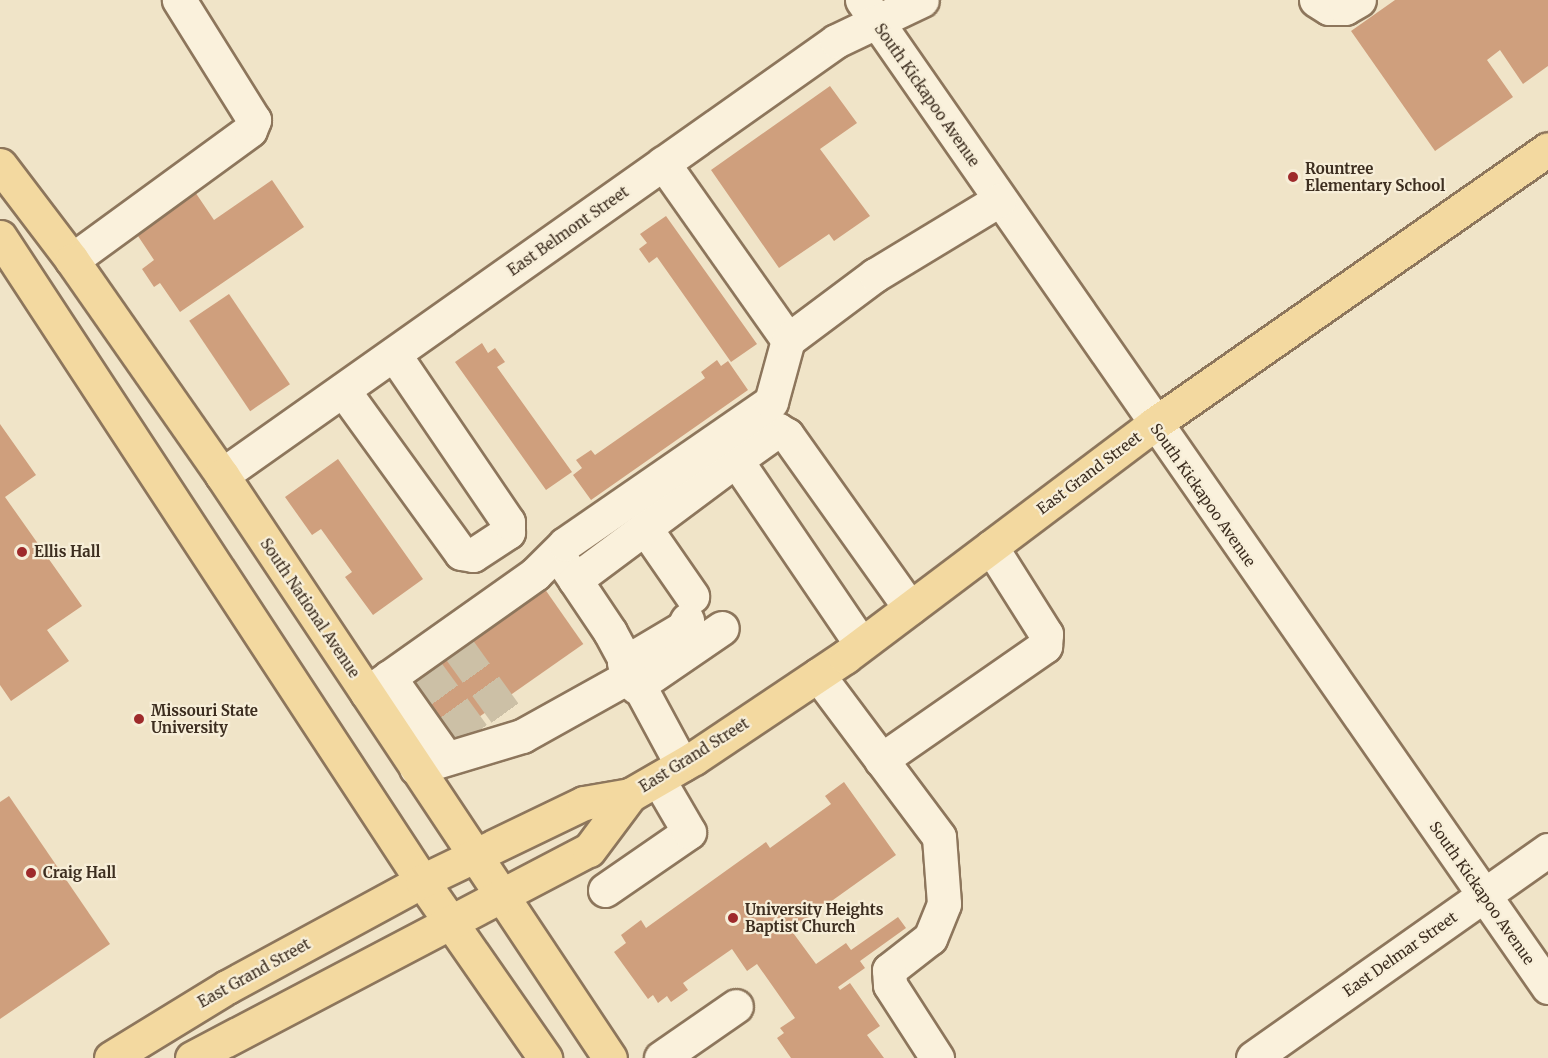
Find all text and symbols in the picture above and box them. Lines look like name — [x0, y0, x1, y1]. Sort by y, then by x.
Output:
street label: South Kickapoo Avenue — [871, 20, 983, 170]
place label: Rountree Elementary School — [1305, 159, 1445, 194]
marker: Rountree Elementary School — [1286, 170, 1300, 184]
street label: East Belmont Street — [504, 183, 632, 279]
street label: South Kickapoo Avenue — [1147, 420, 1259, 570]
street label: East Grand Street — [1033, 428, 1145, 518]
street label: South National Avenue — [257, 535, 363, 681]
place label: Ellis Hall — [34, 543, 100, 561]
marker: Ellis Hall — [15, 545, 29, 559]
place label: Missouri State University — [151, 701, 258, 736]
marker: Missouri State University — [132, 712, 146, 726]
street label: East Grand Street — [636, 714, 752, 796]
street label: South Kickapoo Avenue — [1426, 818, 1538, 968]
place label: Craig Hall — [43, 864, 116, 882]
marker: Craig Hall — [24, 866, 38, 880]
place label: University Heights Baptist Church — [745, 900, 883, 935]
street label: East Delmar Street — [1340, 908, 1460, 1000]
marker: University Heights Baptist Church — [726, 911, 740, 925]
street label: East Grand Street — [195, 935, 313, 1011]

